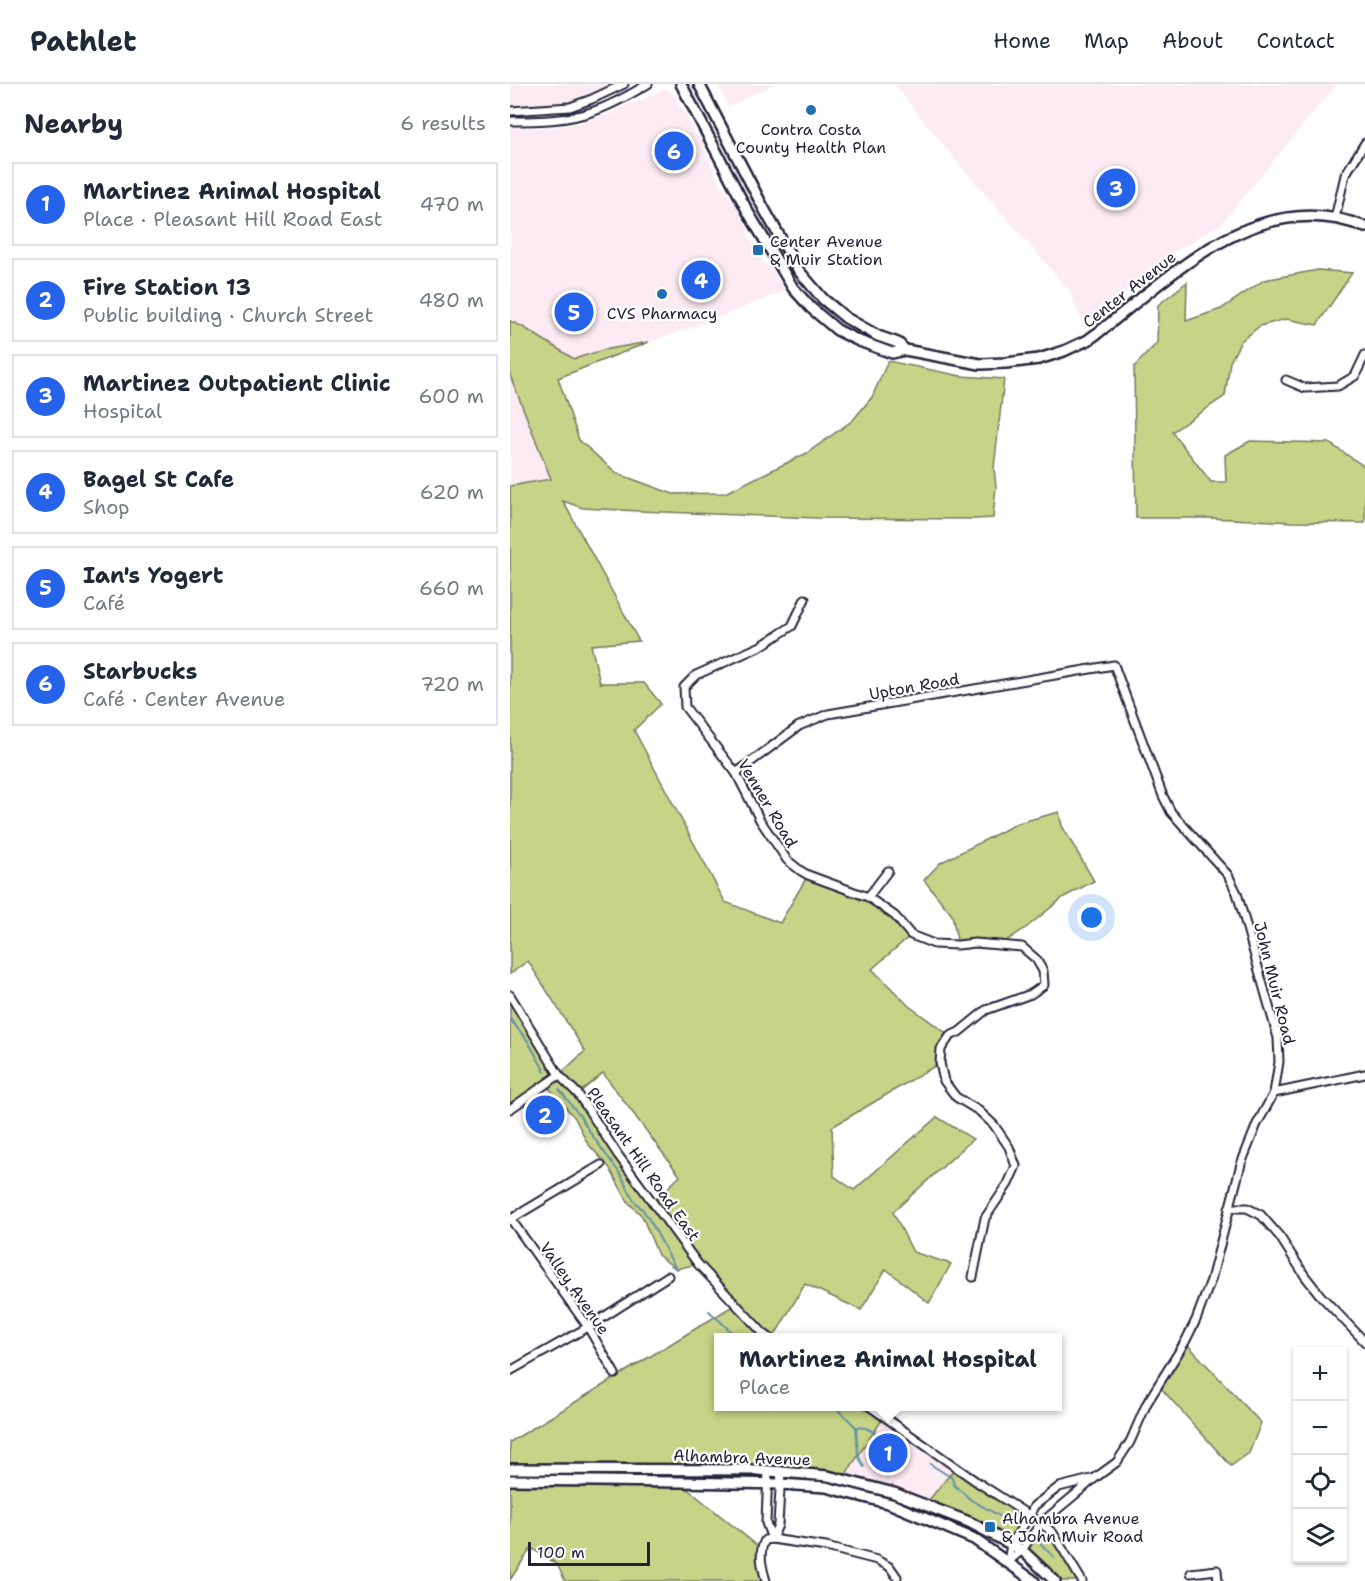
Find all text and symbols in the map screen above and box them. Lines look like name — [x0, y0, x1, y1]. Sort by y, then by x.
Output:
text: Pathlet — [30, 22, 137, 60]
text: Home — [993, 27, 1051, 55]
text: Map — [1084, 27, 1129, 55]
text: About — [1162, 27, 1223, 55]
text: Contact — [1256, 27, 1335, 55]
marker: Contra Costa County Health Plan — [804, 103, 818, 117]
text: Nearby — [24, 106, 123, 141]
text: 6 results — [400, 110, 486, 136]
place label: Contra Costa County Health Plan — [736, 119, 886, 158]
pin: 6 — [654, 128, 694, 174]
pin: 3 — [1096, 166, 1136, 210]
text: Martinez Animal Hospital — [83, 177, 381, 206]
text: 1 — [41, 191, 50, 217]
text: 470 m — [420, 191, 484, 217]
text: Place · Pleasant Hill Road East — [83, 206, 383, 232]
place label: Center Avenue & Muir Station — [770, 231, 883, 270]
marker: Center Avenue & Muir Station — [751, 243, 765, 257]
street label: Center Avenue — [1078, 246, 1180, 332]
pin: 4 — [682, 258, 720, 302]
text: Fire Station 13 — [83, 273, 251, 302]
text: 2 — [39, 287, 53, 313]
text: 480 m — [419, 287, 484, 313]
marker: CVS Pharmacy — [655, 287, 669, 301]
pin: 5 — [554, 290, 594, 334]
text: Public building · Church Street — [83, 302, 373, 328]
place label: CVS Pharmacy — [607, 303, 717, 324]
text: Martinez Outpatient Clinic — [83, 369, 391, 398]
text: 3 — [39, 383, 53, 409]
text: 600 m — [419, 383, 484, 409]
text: Hospital — [83, 398, 162, 424]
text: Bagel St Cafe — [83, 465, 234, 494]
text: 4 — [39, 479, 53, 505]
text: 620 m — [420, 479, 484, 505]
text: Shop — [83, 494, 130, 520]
text: Ian's Yogert — [83, 561, 223, 590]
text: 5 — [39, 575, 52, 601]
text: 660 m — [419, 575, 484, 601]
text: Café — [83, 590, 125, 616]
text: Starbucks — [83, 657, 197, 686]
street label: Upton Road — [867, 668, 961, 705]
text: 6 — [39, 671, 53, 697]
text: 720 m — [420, 671, 484, 697]
text: Café · Center Avenue — [83, 686, 285, 712]
street label: Venner Road — [733, 755, 802, 851]
your location — [1077, 903, 1106, 932]
street label: John Muir Road — [1249, 920, 1300, 1047]
street label: Pleasant Hill Road East — [582, 1083, 705, 1245]
pin: 2 — [525, 1092, 564, 1138]
street label: Valley Avenue — [535, 1238, 614, 1339]
popup — [714, 1333, 1062, 1411]
text: Martinez Animal Hospital — [739, 1345, 1037, 1374]
map controls — [1293, 1347, 1347, 1563]
button: + — [1293, 1347, 1347, 1401]
text: Place — [739, 1374, 790, 1400]
button: − — [1293, 1401, 1347, 1455]
pin: 1 — [868, 1430, 908, 1476]
street label: Alhambra Avenue — [673, 1445, 811, 1470]
button: locate — [1293, 1455, 1347, 1509]
place label: Alhambra Avenue & John Muir Road — [1002, 1508, 1143, 1547]
button: layers — [1293, 1509, 1347, 1563]
marker: Alhambra Avenue & John Muir Road — [983, 1520, 997, 1534]
scale bar — [528, 1539, 650, 1566]
text: 100 m — [537, 1542, 585, 1563]

